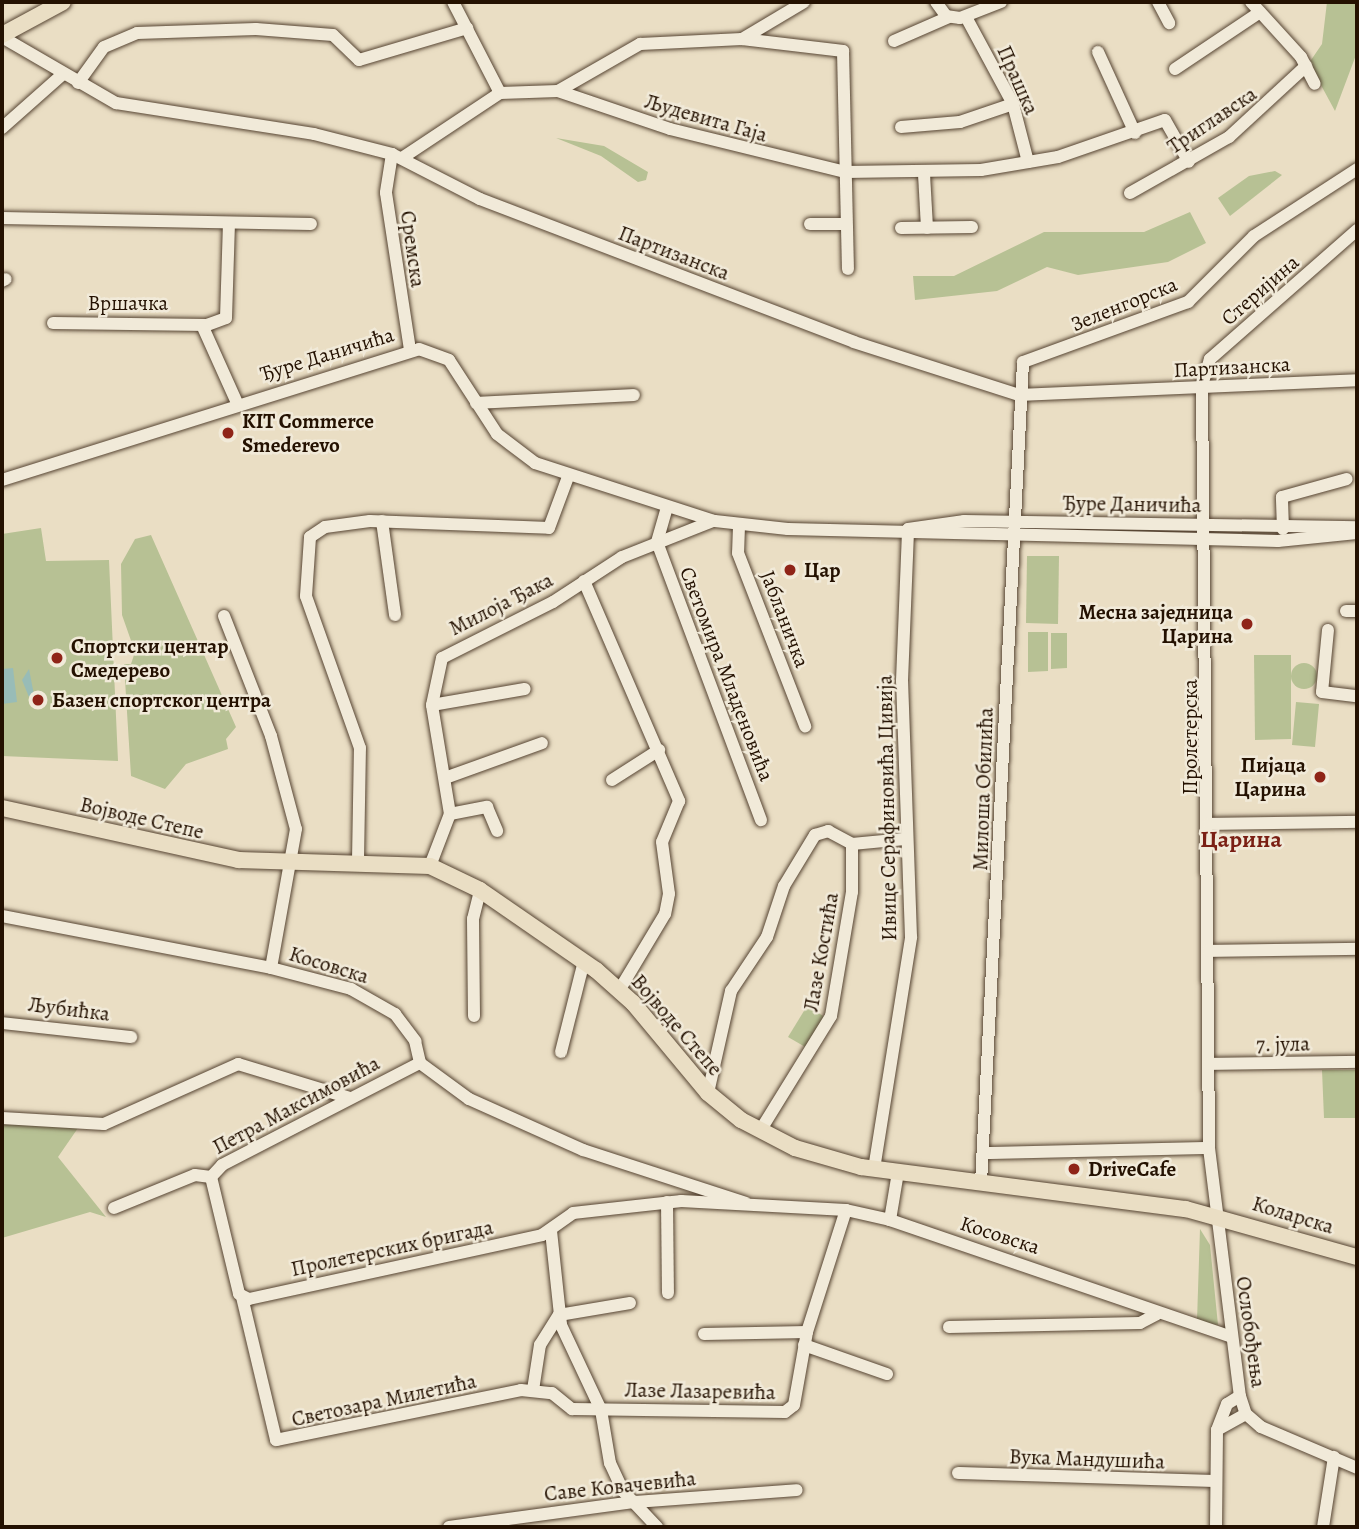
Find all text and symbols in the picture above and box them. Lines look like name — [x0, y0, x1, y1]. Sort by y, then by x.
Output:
street label: Прашка — [992, 42, 1044, 118]
street label: Триглавска — [1163, 81, 1261, 159]
street label: Људевита Гаја — [642, 88, 770, 148]
street label: Сремска — [395, 209, 431, 289]
street label: Партизанска — [615, 220, 733, 286]
street label: Стеријина — [1216, 249, 1304, 331]
street label: Зеленгорска — [1067, 271, 1181, 337]
street label: Вршачка — [88, 290, 168, 316]
street label: Ђуре Даничића — [257, 322, 397, 386]
street label: Партизанска — [1173, 351, 1291, 383]
place label: KIT Commerce Smederevo — [242, 408, 374, 458]
marker: KIT Commerce Smederevo — [220, 425, 236, 441]
street label: Ђуре Даничића — [1062, 490, 1202, 518]
place label: Цар — [804, 557, 841, 583]
marker: Цар — [782, 562, 798, 578]
street label: Светомира Младеновића — [675, 563, 779, 785]
street label: Милоја Ђака — [445, 567, 557, 641]
street label: Јабланичка — [755, 567, 815, 671]
place label: Месна заједница Царина — [1079, 599, 1233, 649]
marker: Месна заједница Царина — [1239, 616, 1255, 632]
place label: Спортски центар Смедерево — [71, 633, 228, 683]
marker: Спортски центар Смедерево — [49, 650, 65, 666]
street label: Ивице Серафиновића Цивија — [872, 675, 902, 941]
street label: Пролетерска — [1177, 679, 1203, 795]
place label: Базен спортског центра — [52, 687, 271, 713]
marker: Базен спортског центра — [30, 692, 46, 708]
street label: Милоша Обилића — [968, 707, 998, 871]
place label: Пијаца Царина — [1235, 752, 1306, 802]
marker: Пијаца Царина — [1312, 769, 1328, 785]
street label: Војводе Степе — [78, 792, 206, 844]
district label: Царина — [1200, 826, 1282, 854]
street label: Лазе Костића — [798, 890, 844, 1014]
street label: Косовска — [286, 941, 372, 989]
street label: Војводе Степе — [626, 969, 728, 1081]
street label: Љубићка — [27, 991, 111, 1027]
street label: 7. јула — [1256, 1031, 1310, 1057]
street label: Петра Максимовића — [208, 1050, 384, 1160]
place label: DriveCafe — [1088, 1156, 1176, 1182]
marker: DriveCafe — [1066, 1161, 1082, 1177]
street label: Коларска — [1249, 1191, 1337, 1239]
street label: Косовска — [957, 1210, 1043, 1260]
street label: Пролетерских бригада — [289, 1214, 495, 1282]
street label: Ослобођења — [1231, 1275, 1271, 1389]
street label: Светозара Милетића — [289, 1368, 479, 1432]
street label: Лазе Лазаревића — [624, 1377, 776, 1405]
street label: Вука Мандушића — [1009, 1444, 1165, 1474]
street label: Саве Ковачевића — [543, 1466, 697, 1506]

